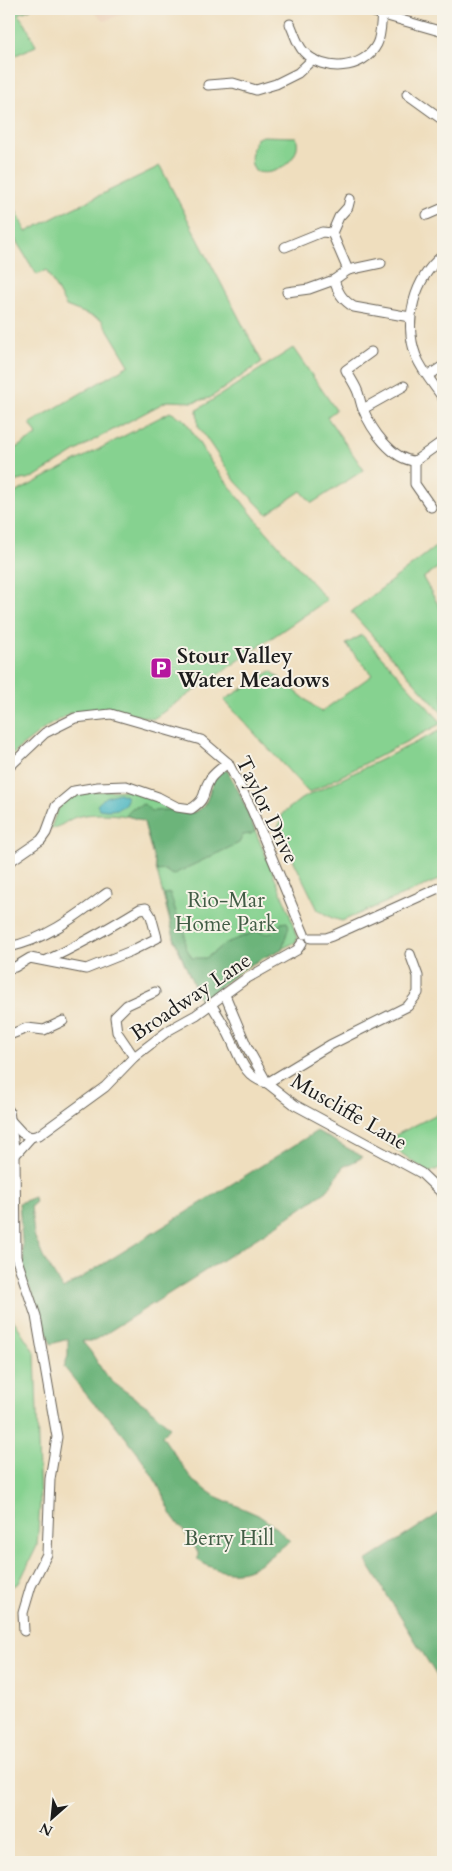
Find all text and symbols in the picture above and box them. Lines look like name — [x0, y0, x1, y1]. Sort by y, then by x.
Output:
place label: Stour Valley Water Meadows — [176, 642, 330, 695]
parking icon: Stour Valley Water Meadows — [149, 656, 173, 680]
street label: Taylor Drive — [228, 751, 306, 869]
park label: Rio-Mar Home Park — [175, 886, 278, 939]
street label: Broadway Lane — [125, 946, 257, 1048]
street label: Muscliffe Lane — [285, 1067, 413, 1157]
park label: Berry Hill — [184, 1524, 274, 1553]
north arrow — [28, 1794, 78, 1844]
text: N — [37, 1818, 56, 1840]

